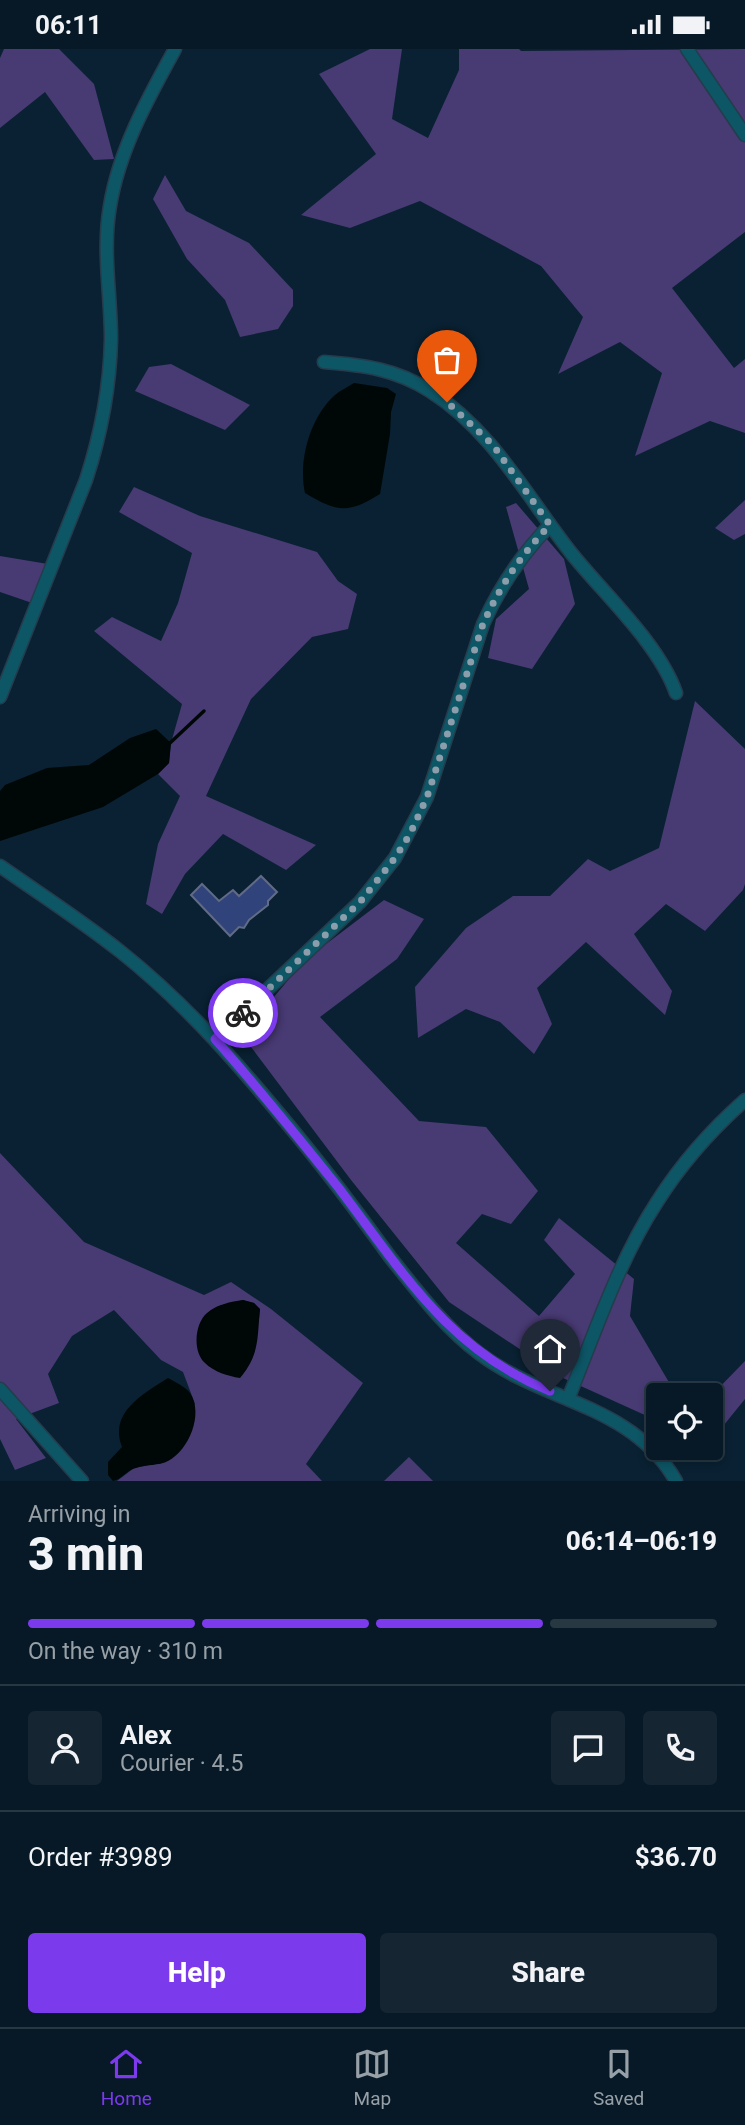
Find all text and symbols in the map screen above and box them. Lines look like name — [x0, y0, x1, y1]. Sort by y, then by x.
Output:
text: 06:11 — [35, 10, 102, 40]
pin — [417, 330, 477, 402]
icon: bag — [428, 341, 466, 379]
courier — [208, 978, 278, 1048]
icon: bike — [224, 994, 262, 1032]
pin — [520, 1319, 580, 1391]
icon: home — [531, 1330, 569, 1368]
map controls — [646, 1383, 723, 1460]
button: locate — [646, 1383, 723, 1460]
text: Arriving in — [28, 1501, 131, 1528]
text: 06:14–06:19 — [566, 1526, 717, 1556]
text: 3 min — [28, 1527, 144, 1581]
text: On the way · 310 m — [28, 1638, 223, 1665]
button: person — [28, 1711, 102, 1785]
button: chat — [551, 1711, 625, 1785]
button: phone — [643, 1711, 717, 1785]
text: Alex — [120, 1720, 172, 1750]
text: Courier · 4.5 — [120, 1750, 243, 1777]
text: Order #3989 — [28, 1842, 173, 1872]
text: $36.70 — [635, 1842, 717, 1872]
button: Help — [28, 1933, 366, 2013]
button: Share — [380, 1933, 717, 2013]
tab: Home — [101, 2045, 152, 2110]
tab: Map — [353, 2045, 391, 2110]
tab: Saved — [593, 2045, 644, 2110]

